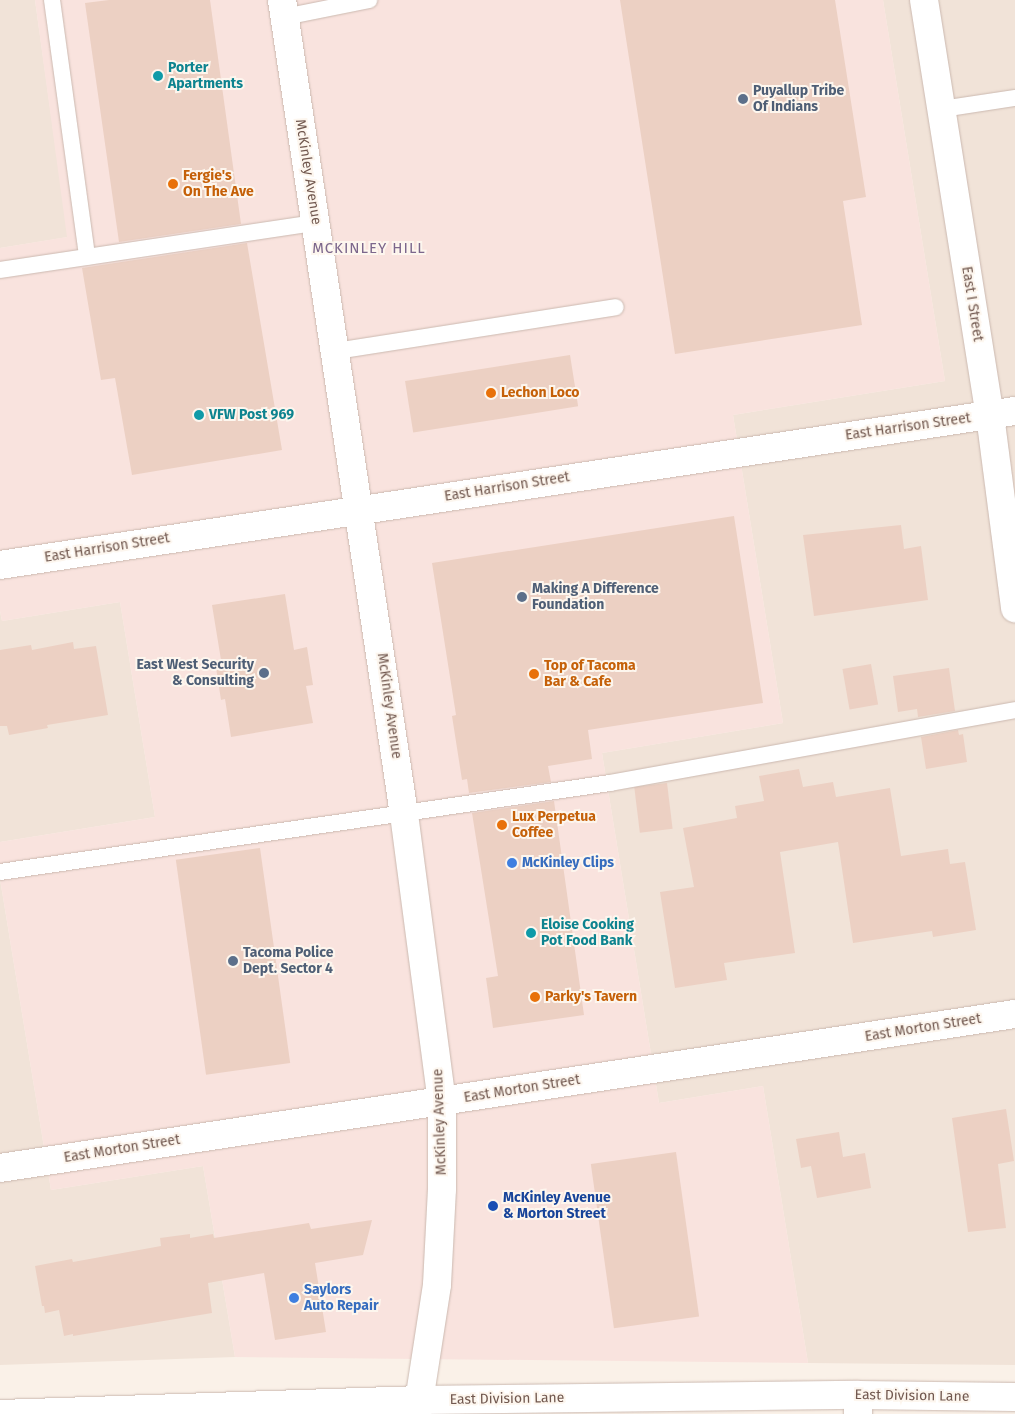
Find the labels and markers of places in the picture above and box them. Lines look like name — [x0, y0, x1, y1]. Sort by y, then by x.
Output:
place label: Porter Apartments — [168, 60, 243, 92]
marker: Porter Apartments — [152, 70, 164, 82]
place label: Puyallup Tribe Of Indians — [753, 83, 844, 115]
marker: Puyallup Tribe Of Indians — [737, 93, 749, 105]
place label: Fergie's On The Ave — [183, 168, 254, 200]
marker: Fergie's On The Ave — [167, 178, 179, 190]
place label: Lechon Loco — [501, 385, 580, 401]
marker: Lechon Loco — [485, 387, 497, 399]
place label: VFW Post 969 — [209, 407, 294, 423]
marker: VFW Post 969 — [193, 409, 205, 421]
place label: Making A Difference Foundation — [532, 581, 659, 614]
marker: Making A Difference Foundation — [516, 591, 528, 603]
place label: East West Security & Consulting — [136, 657, 254, 690]
place label: Top of Tacoma Bar & Cafe — [544, 658, 636, 690]
marker: East West Security & Consulting — [258, 667, 270, 679]
marker: Top of Tacoma Bar & Cafe — [528, 668, 540, 680]
place label: Lux Perpetua Coffee — [512, 809, 596, 842]
marker: Lux Perpetua Coffee — [496, 819, 508, 831]
place label: McKinley Clips — [522, 855, 614, 871]
marker: McKinley Clips — [506, 857, 518, 869]
place label: Eloise Cooking Pot Food Bank — [541, 917, 634, 950]
marker: Eloise Cooking Pot Food Bank — [525, 927, 537, 939]
place label: Tacoma Police Dept. Sector 4 — [243, 945, 333, 978]
marker: Tacoma Police Dept. Sector 4 — [227, 955, 239, 967]
place label: Parky's Tavern — [545, 989, 637, 1005]
marker: Parky's Tavern — [529, 991, 541, 1003]
place label: McKinley Avenue & Morton Street — [503, 1190, 611, 1222]
marker: McKinley Avenue & Morton Street — [487, 1200, 499, 1212]
place label: Saylors Auto Repair — [304, 1282, 379, 1314]
marker: Saylors Auto Repair — [288, 1292, 300, 1304]

